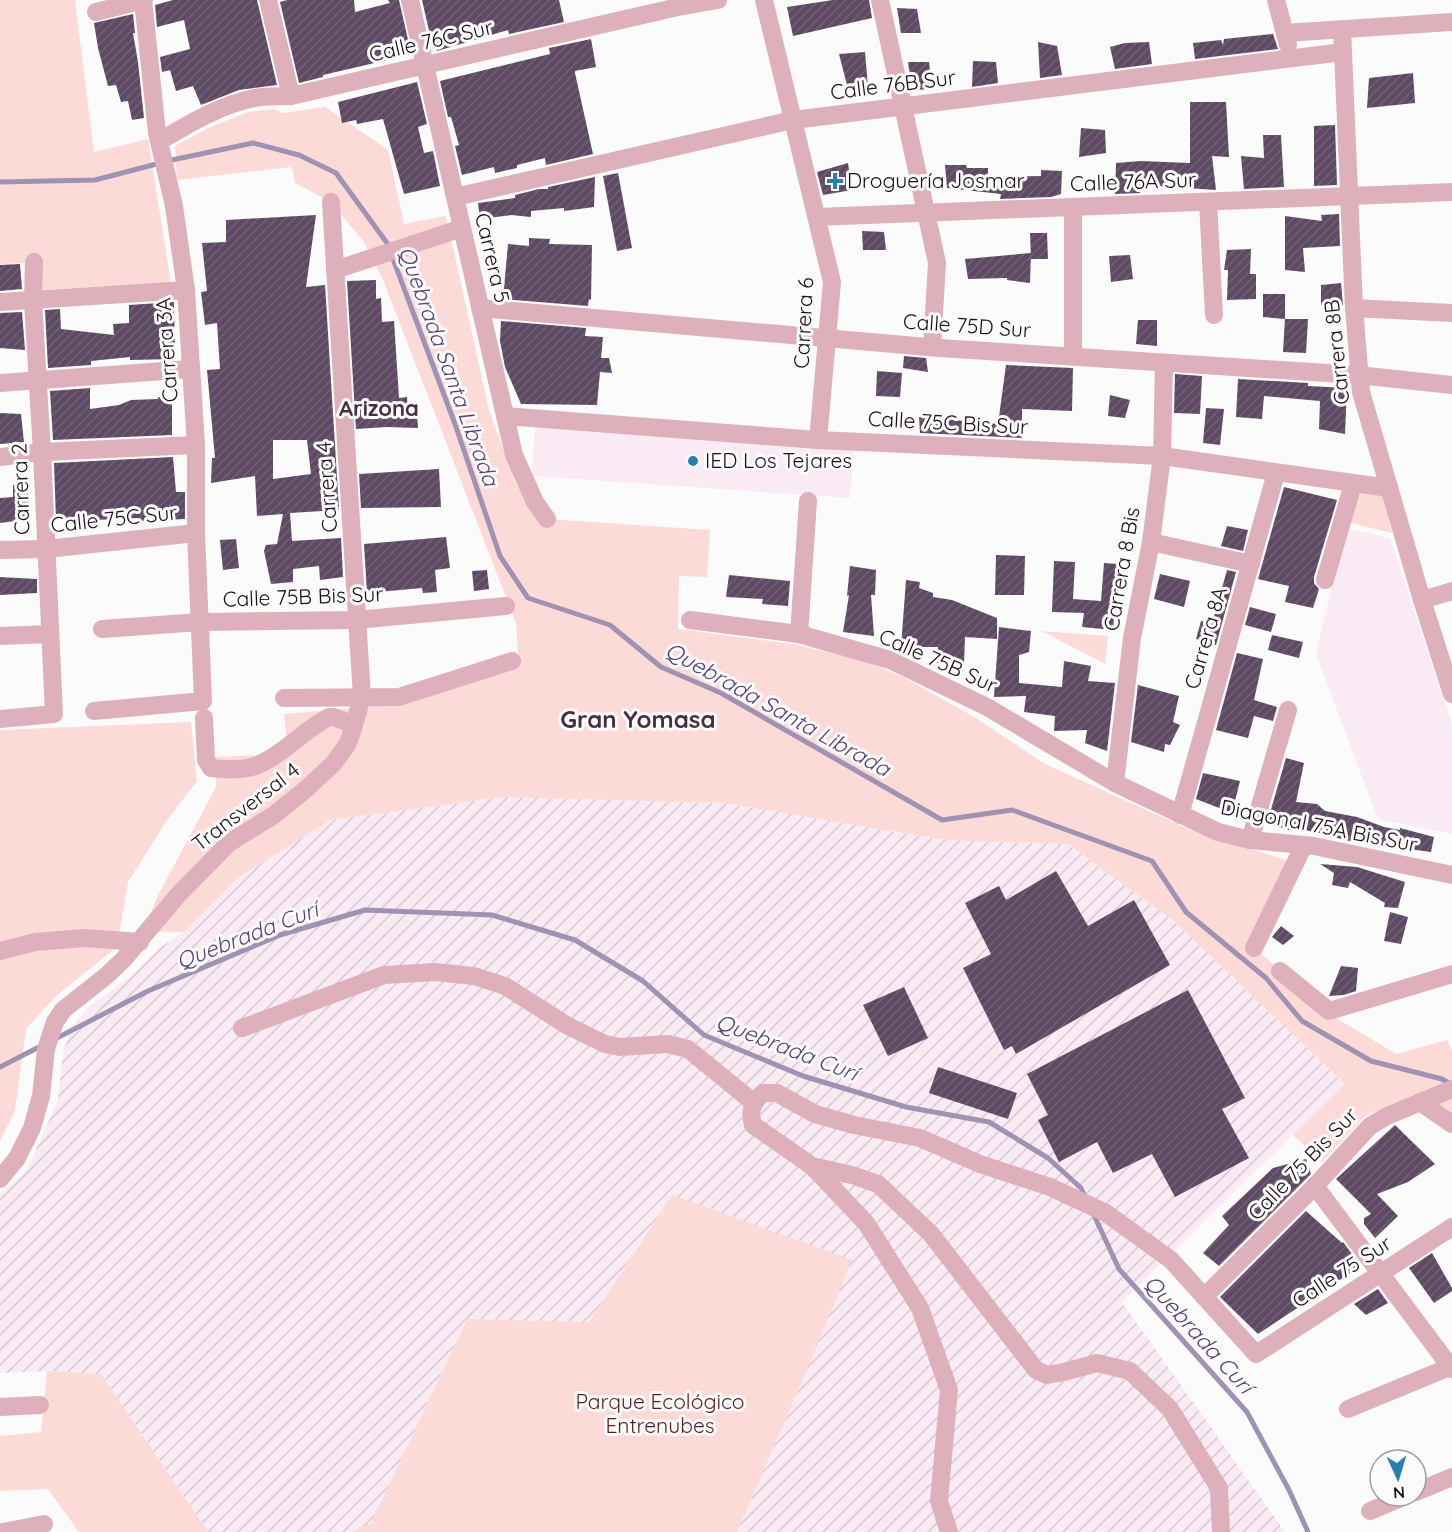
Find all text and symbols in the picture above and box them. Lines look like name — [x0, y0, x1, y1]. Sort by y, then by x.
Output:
street label: Calle 76C Sur — [366, 13, 495, 67]
street label: Calle 76B Sur — [829, 63, 957, 105]
street label: Calle 76A Sur — [1070, 166, 1196, 196]
place label: Droguería Josmar — [847, 167, 1025, 193]
marker: Droguería Josmar — [828, 174, 842, 188]
street label: Carrera 5 — [470, 210, 516, 305]
water label: Quebrada Santa Librada — [393, 242, 506, 491]
street label: Carrera 6 — [788, 277, 818, 369]
street label: Carrera 3A — [149, 297, 183, 403]
street label: Carrera 8B — [1318, 298, 1354, 406]
street label: Calle 75D Sur — [902, 308, 1032, 342]
district label: Arizona — [339, 394, 419, 422]
street label: Calle 75C Bis Sur — [867, 405, 1029, 439]
street label: Carrera 4 — [310, 441, 342, 534]
street label: Carrera 2 — [5, 443, 35, 535]
place label: IED Los Tejares — [705, 447, 852, 473]
marker: IED Los Tejares — [686, 454, 700, 468]
street label: Calle 75C Sur — [49, 498, 178, 538]
street label: Carrera 8 Bis — [1097, 505, 1145, 633]
street label: Calle 75B Bis Sur — [222, 580, 384, 612]
street label: Carrera 8A — [1178, 584, 1232, 692]
street label: Calle 75B Sur — [875, 622, 1002, 698]
water label: Quebrada Santa Librada — [661, 635, 897, 783]
district label: Gran Yomasa — [560, 704, 716, 734]
street label: Transversal 4 — [186, 756, 304, 856]
street label: Diagonal 75A Bis Sur — [1218, 793, 1420, 857]
water label: Quebrada Curí — [172, 894, 326, 975]
water label: Quebrada Curí — [712, 1007, 866, 1088]
street label: Calle 75 Bis Sur — [1242, 1101, 1363, 1225]
street label: Calle 75 Sur — [1287, 1229, 1396, 1313]
water label: Quebrada Curí — [1139, 1269, 1262, 1402]
park label: Parque Ecológico Entrenubes — [575, 1388, 745, 1438]
north arrow — [1368, 1448, 1428, 1508]
text: N — [1392, 1483, 1406, 1503]

